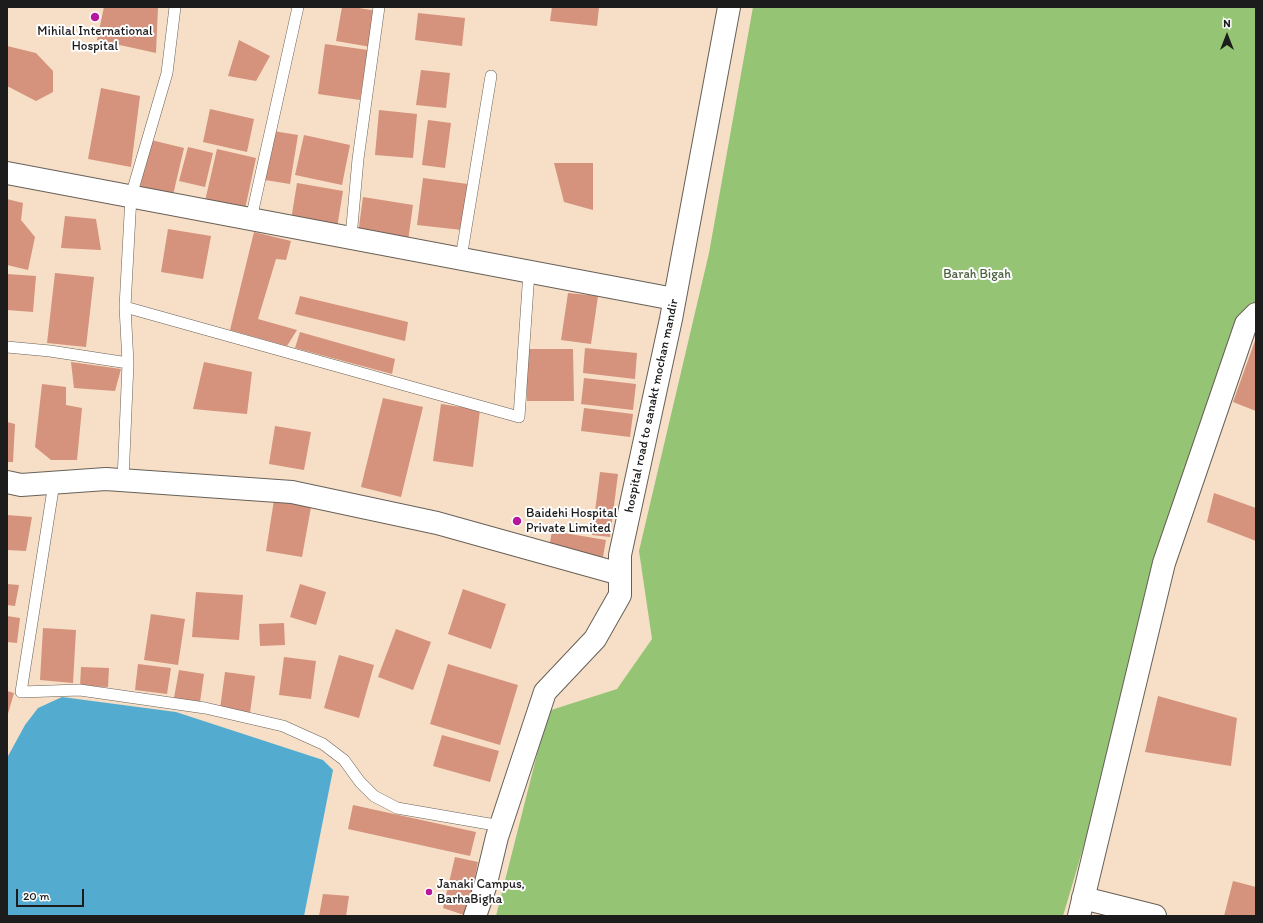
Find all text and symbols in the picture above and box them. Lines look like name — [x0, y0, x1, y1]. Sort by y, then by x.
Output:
marker: Mihilal International Hospital — [89, 11, 101, 23]
north arrow — [1207, 16, 1247, 56]
text: N — [1223, 17, 1231, 30]
place label: Mihilal International Hospital — [37, 24, 153, 55]
park label: Barah Bigah — [943, 267, 1011, 283]
street label: hospital road to sanakt mochan mandir — [622, 298, 682, 514]
place label: Baidehi Hospital Private Limited — [526, 506, 617, 537]
marker: Baidehi Hospital Private Limited — [511, 515, 523, 527]
place label: Janaki Campus, BarhaBigha — [437, 877, 525, 908]
scale bar — [18, 881, 86, 907]
marker: Janaki Campus, BarhaBigha — [424, 887, 434, 897]
text: 20 m — [23, 889, 50, 903]

